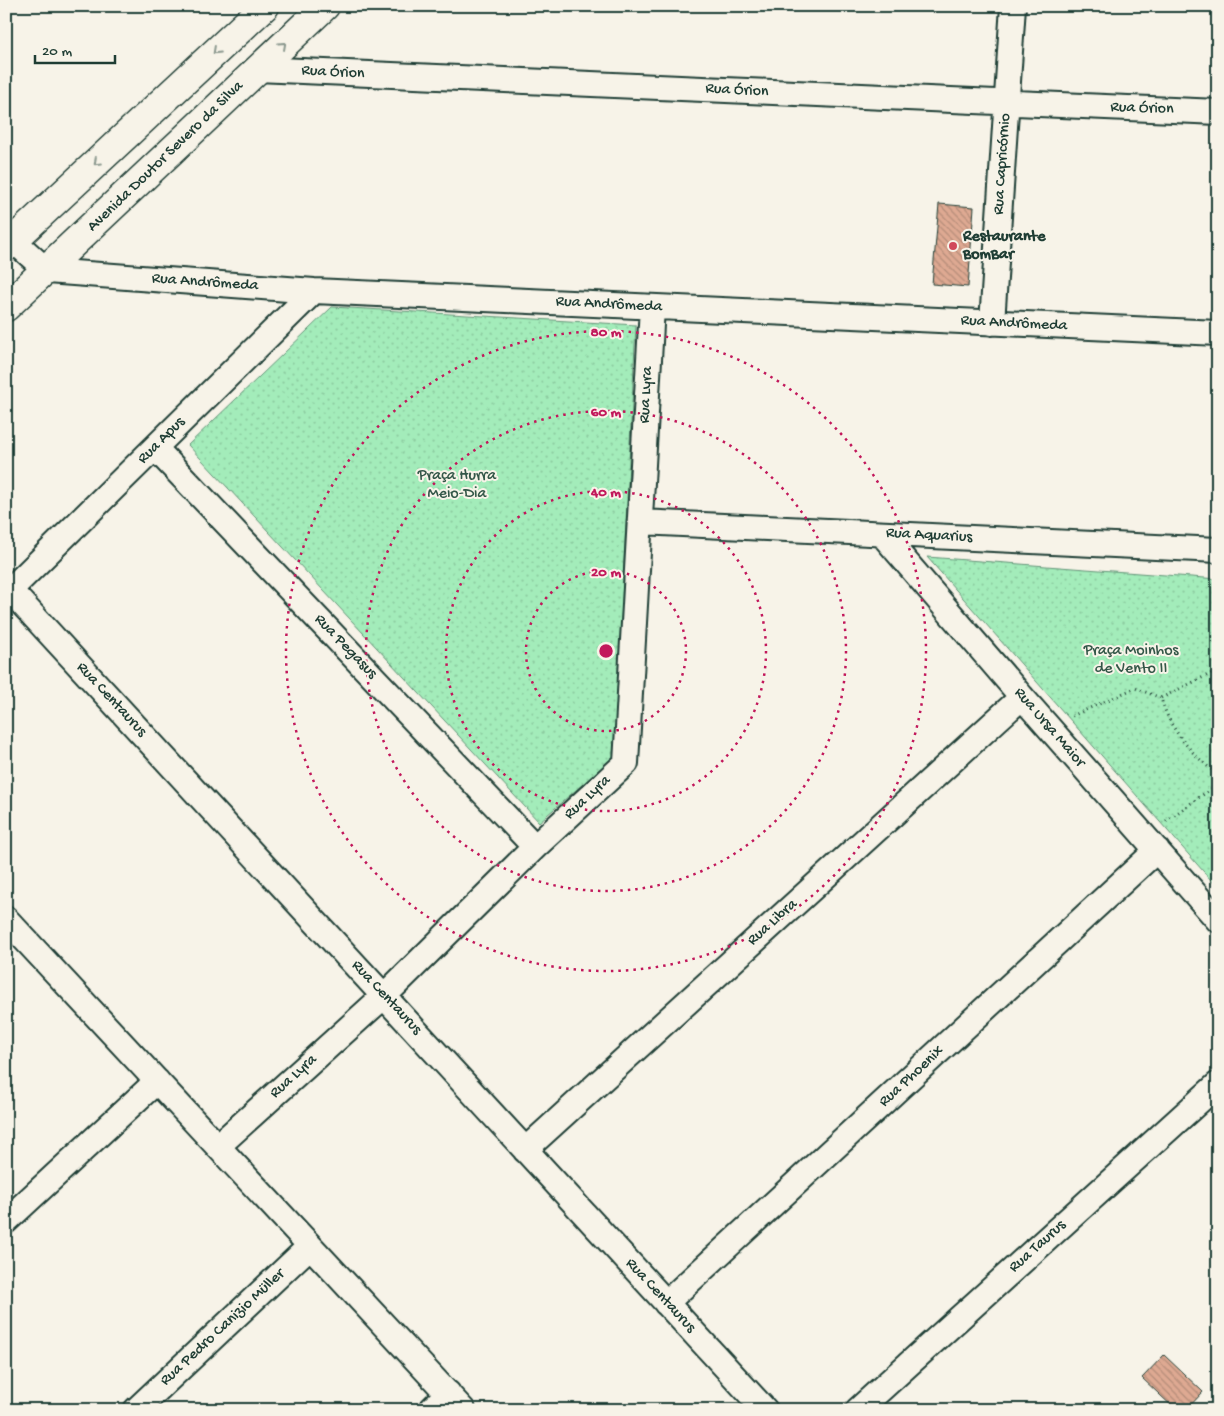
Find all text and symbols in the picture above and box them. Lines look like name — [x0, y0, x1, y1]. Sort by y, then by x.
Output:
scale bar — [35, 32, 115, 64]
one-way arrow — [278, 42, 287, 51]
text: 20 m — [42, 43, 72, 61]
one-way arrow — [213, 45, 222, 54]
street label: Rua Órion — [301, 62, 365, 84]
street label: Avenida Doutor Severo da Silva — [84, 77, 249, 237]
street label: Rua Órion — [705, 80, 769, 102]
street label: Rua Órion — [1110, 98, 1174, 120]
street label: Rua Capricórnio — [990, 113, 1016, 215]
one-way arrow — [94, 156, 103, 165]
place label: Restaurante BomBar — [962, 228, 1046, 265]
marker: Restaurante BomBar — [947, 240, 959, 252]
street label: Rua Andrômeda — [151, 270, 260, 296]
street label: Rua Andrômeda — [555, 293, 664, 317]
street label: Rua Andrômeda — [960, 312, 1069, 336]
text: 80 m — [591, 324, 622, 342]
street label: Rua Lyra — [636, 365, 658, 424]
text: 60 m — [591, 404, 622, 422]
street label: Rua Apus — [134, 413, 190, 469]
park label: Praça Hurra Meio-Dia — [417, 467, 497, 504]
text: 40 m — [590, 484, 621, 502]
street label: Rua Aquarius — [885, 524, 974, 548]
text: 20 m — [591, 564, 621, 582]
street label: Rua Pegasus — [309, 611, 381, 684]
centre of rings — [597, 642, 615, 660]
park label: Praça Moinhos de Vento II — [1083, 642, 1179, 679]
street label: Rua Centaurus — [72, 659, 151, 742]
street label: Rua Ursa Maior — [1009, 684, 1090, 773]
street label: Rua Lyra — [561, 771, 616, 824]
street label: Rua Libra — [744, 895, 803, 950]
street label: Rua Centaurus — [347, 957, 426, 1040]
street label: Rua Phoenix — [876, 1042, 949, 1112]
street label: Rua Lyra — [267, 1050, 322, 1103]
street label: Rua Taurus — [1006, 1216, 1071, 1278]
street label: Rua Centaurus — [621, 1255, 700, 1338]
street label: Rua Pedro Canizio Müller — [157, 1264, 290, 1391]

